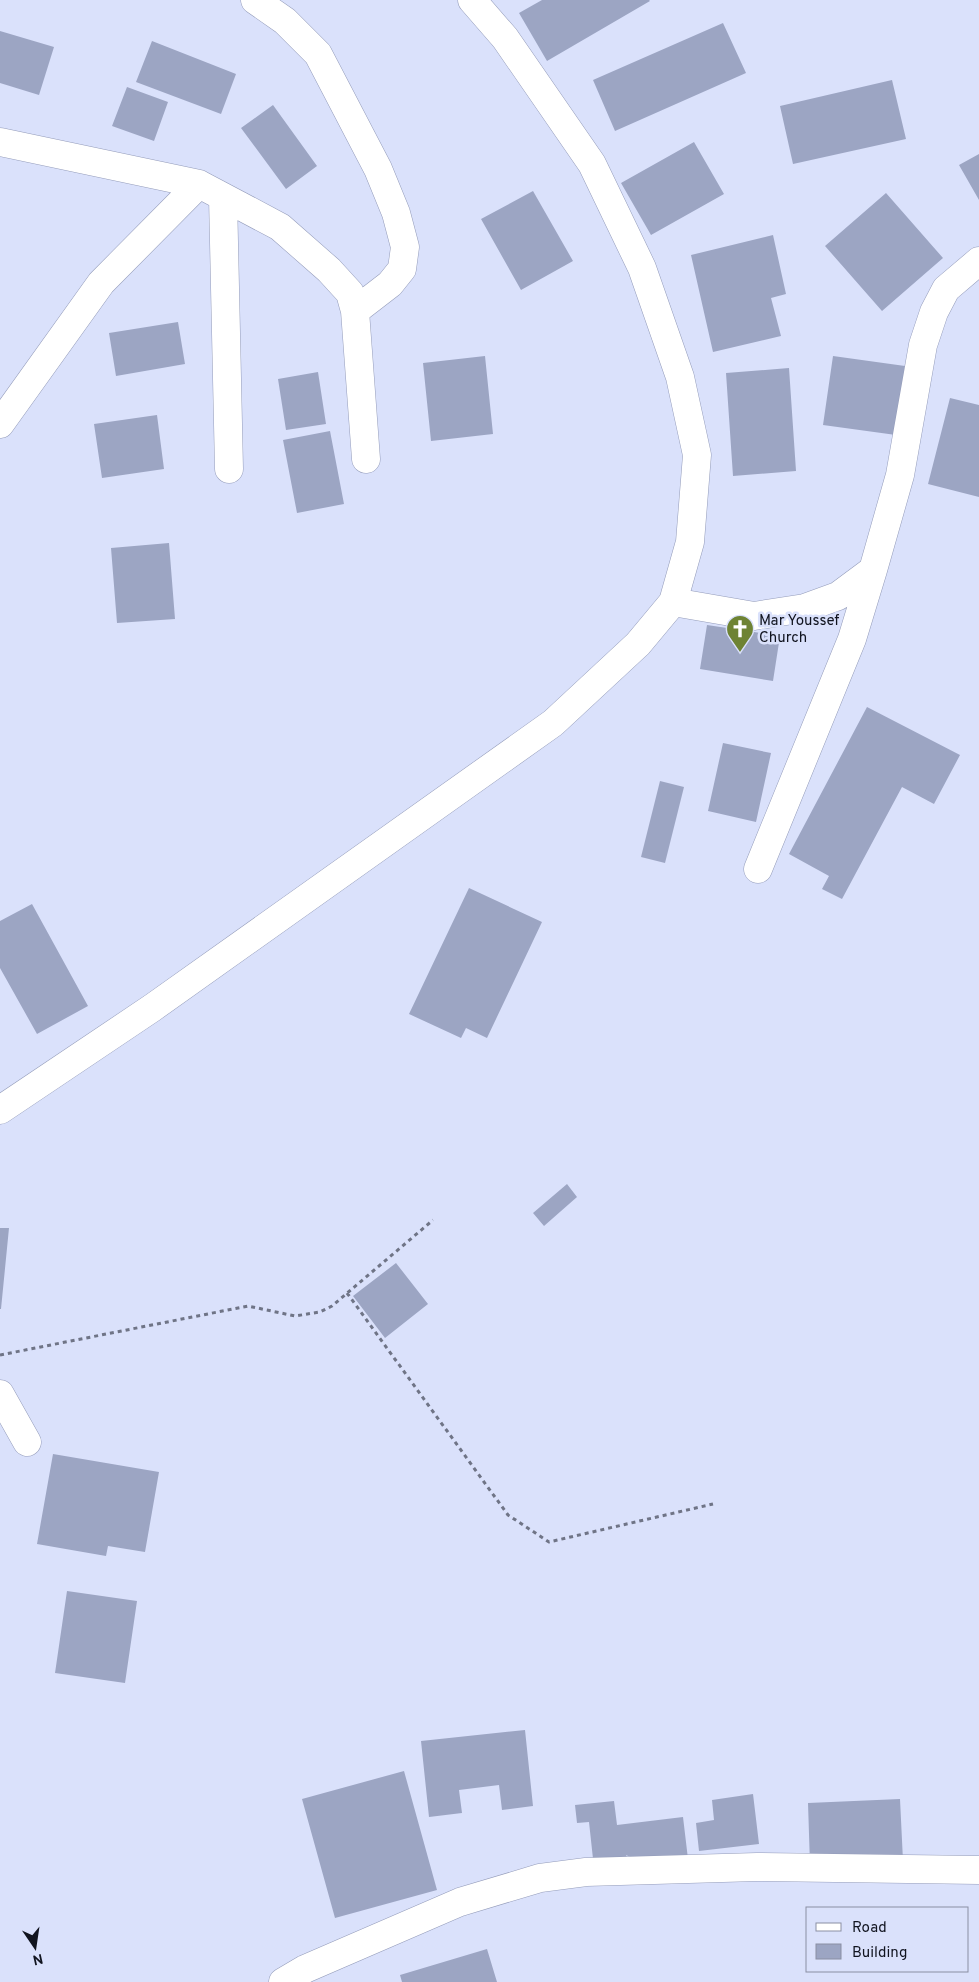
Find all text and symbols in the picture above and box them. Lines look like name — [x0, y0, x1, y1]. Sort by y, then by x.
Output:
place label: Mar Youssef Church — [759, 612, 839, 648]
church icon: Mar Youssef Church — [725, 614, 755, 653]
legend — [806, 1907, 969, 1972]
text: Road — [852, 1919, 887, 1938]
north arrow — [10, 1922, 60, 1972]
text: Building — [852, 1944, 907, 1963]
text: N — [31, 1949, 44, 1968]

